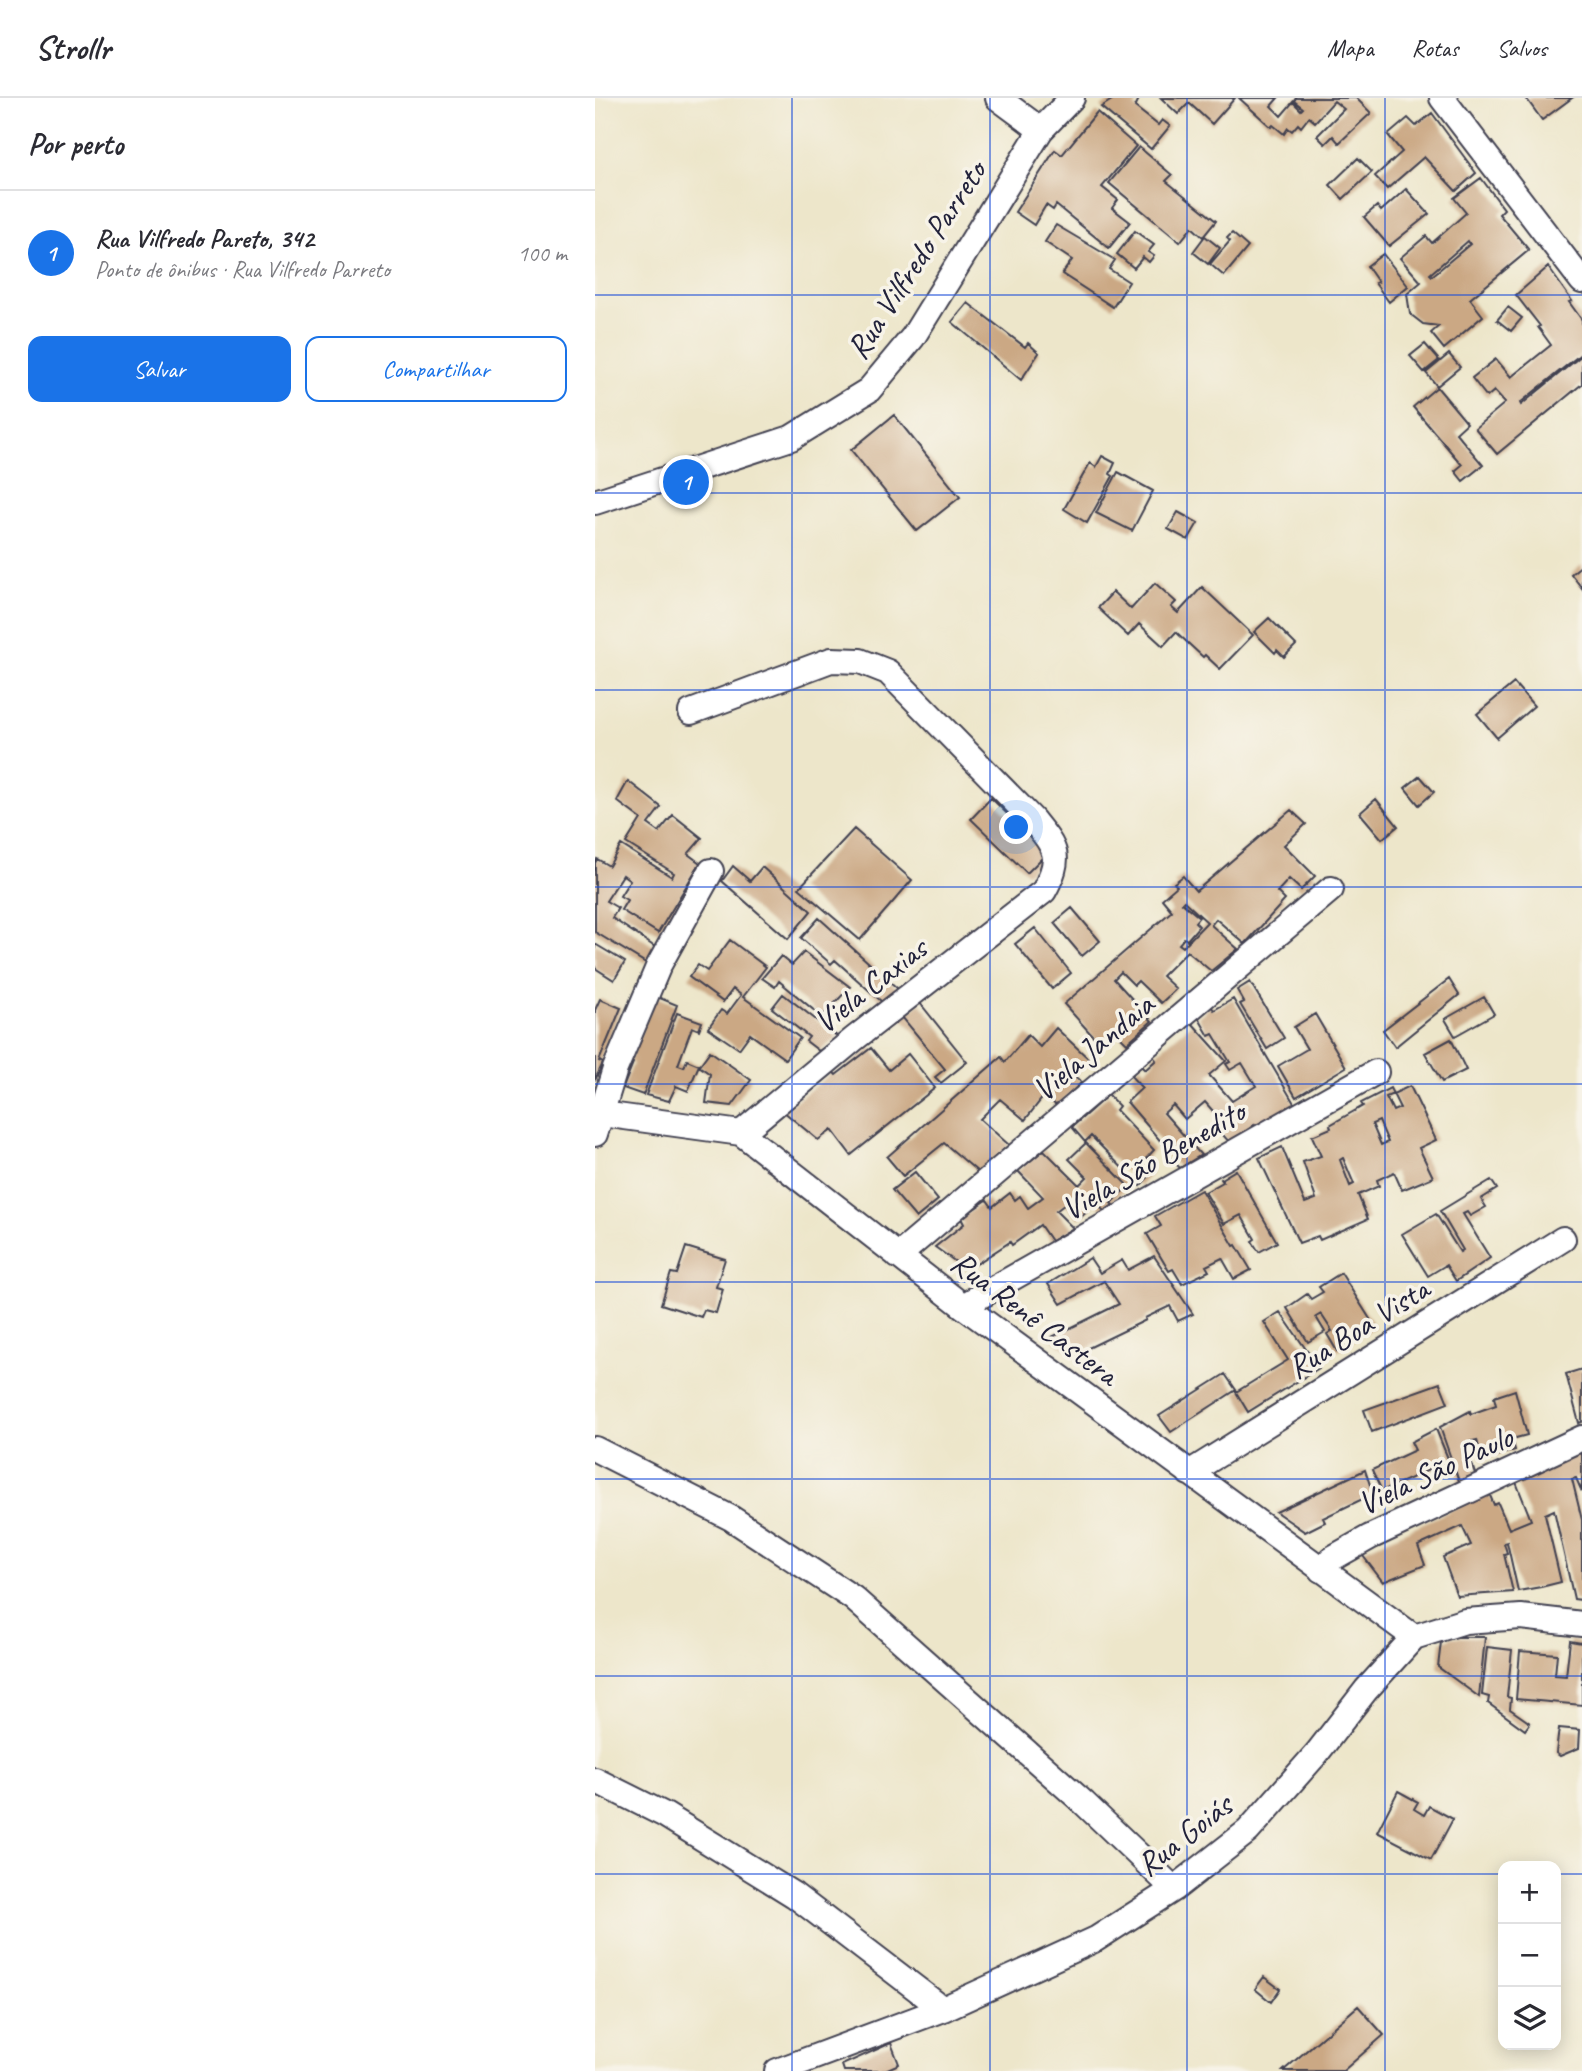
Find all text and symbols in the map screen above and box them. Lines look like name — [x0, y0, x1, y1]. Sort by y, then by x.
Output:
text: Strollr — [35, 27, 110, 69]
text: Mapa — [1327, 33, 1374, 63]
text: Rotas — [1412, 33, 1458, 63]
text: Salvos — [1496, 33, 1547, 63]
text: Por perto — [28, 125, 123, 163]
street label: Rua Vilfredo Parreto — [836, 150, 997, 367]
text: Rua Vilfredo Pareto, 342 — [95, 222, 314, 255]
text: 1 — [46, 239, 56, 268]
text: 100 m — [518, 239, 567, 268]
text: Ponto de ônibus · Rua Vilfredo Parreto — [95, 255, 390, 284]
button: Salvar — [28, 336, 291, 402]
button: Compartilhar — [305, 336, 567, 402]
pin: 1 — [663, 456, 709, 508]
your location — [999, 810, 1033, 844]
street label: Viela Caxias — [805, 926, 937, 1042]
street label: Viela Jandaia — [1023, 982, 1165, 1110]
street label: Viela São Benedito — [1054, 1089, 1255, 1230]
street label: Rua Renê Castera — [943, 1241, 1129, 1396]
street label: Rua Boa Vista — [1279, 1267, 1439, 1388]
street label: Viela São Paulo — [1351, 1415, 1521, 1524]
street label: Rua Goiás — [1128, 1783, 1242, 1885]
map controls — [1498, 1861, 1561, 2050]
button: + — [1498, 1861, 1561, 1924]
button: − — [1498, 1924, 1561, 1987]
button: layers — [1498, 1987, 1561, 2050]

